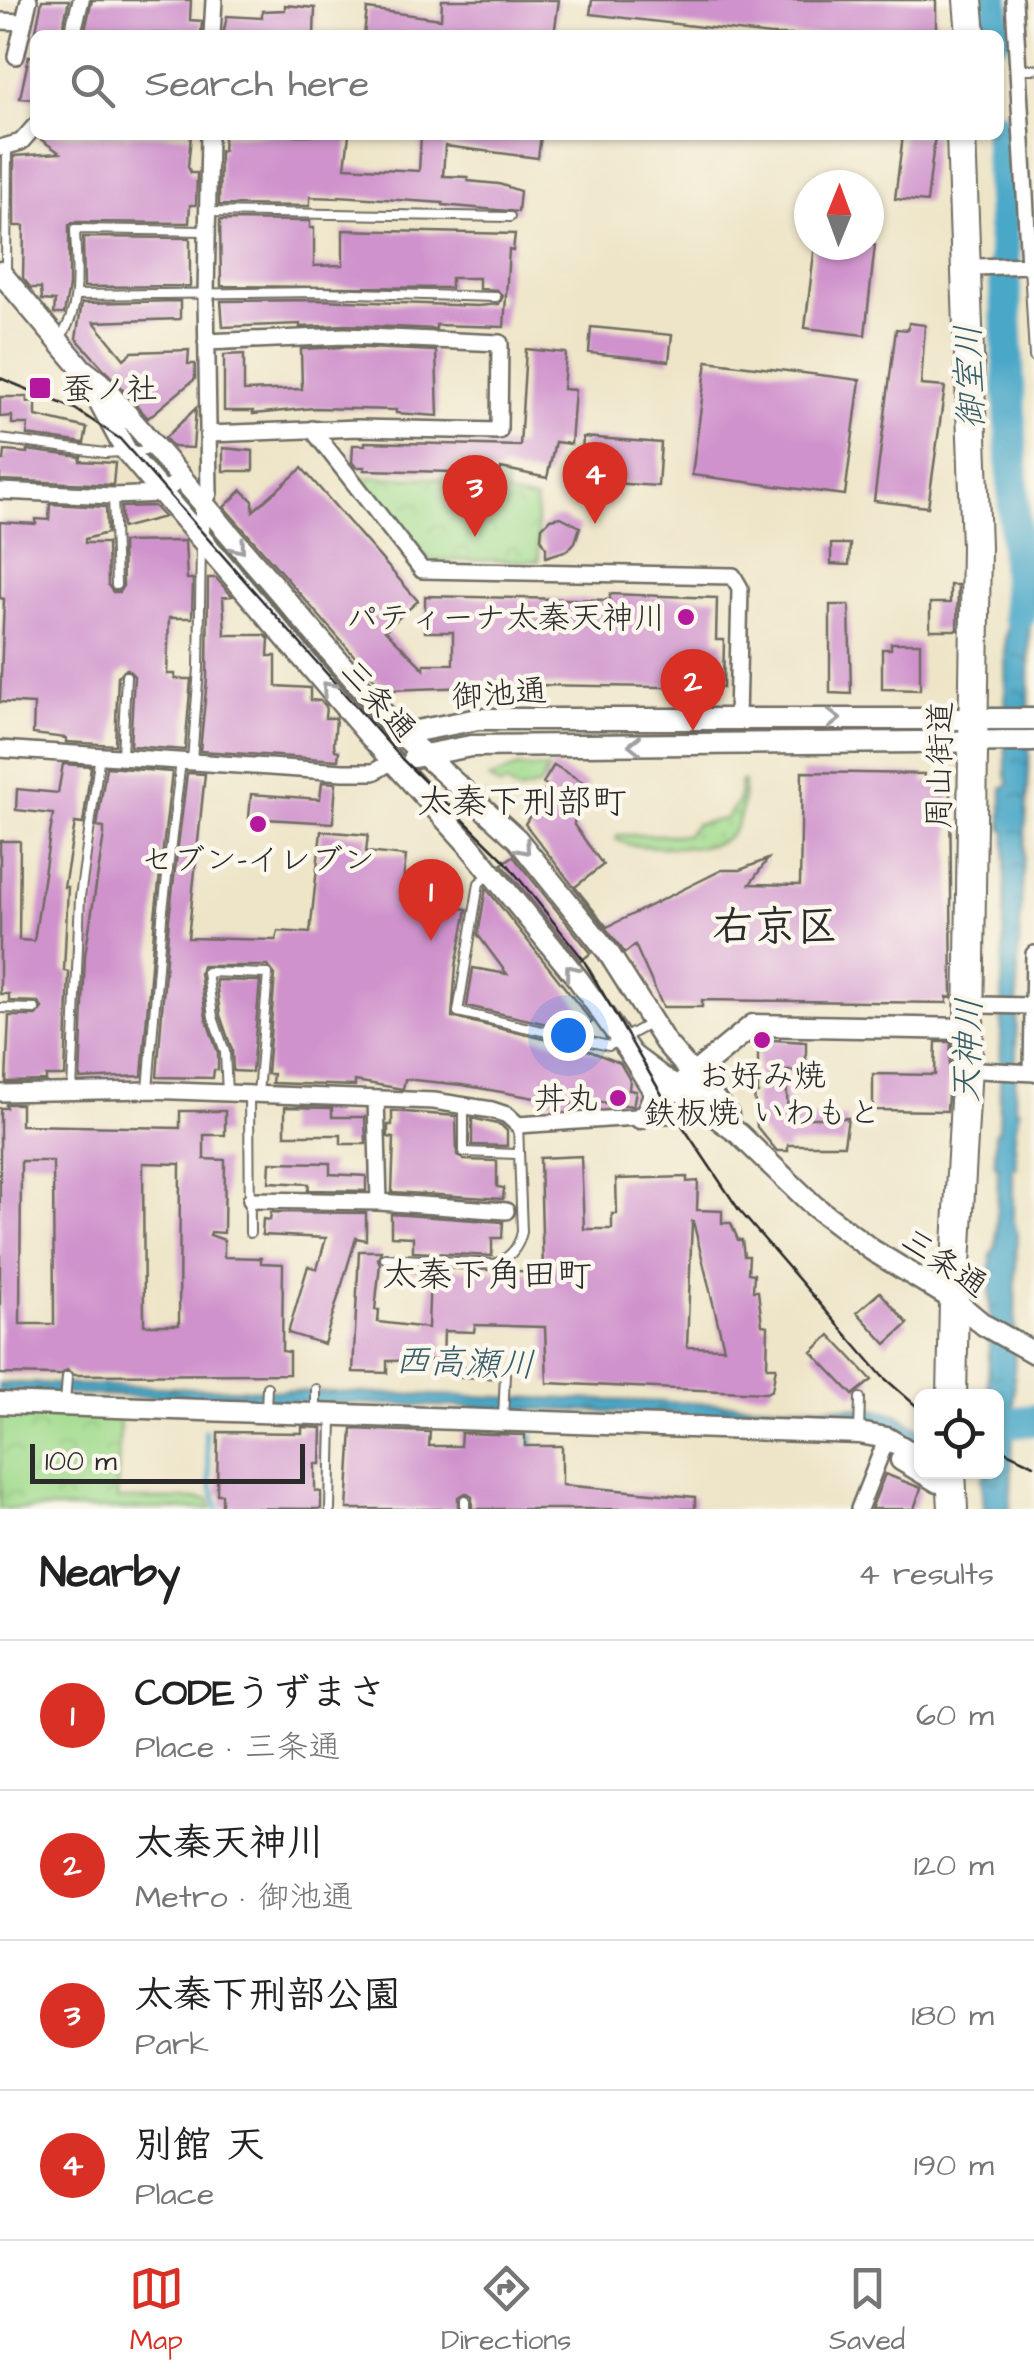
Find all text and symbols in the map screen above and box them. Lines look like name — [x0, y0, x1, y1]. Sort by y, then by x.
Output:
search box — [30, 30, 1004, 140]
icon: search — [65, 58, 120, 113]
text: Search here — [145, 59, 369, 111]
north arrow — [794, 170, 884, 260]
water label: 御室川 — [944, 324, 997, 430]
place label: 蚕ノ社 — [62, 367, 158, 412]
marker: 蚕ノ社 — [27, 375, 53, 401]
pin: 4 — [562, 442, 628, 524]
pin: 3 — [442, 454, 508, 537]
one-way arrow — [227, 536, 245, 554]
place label: パティーナ太秦天神川 — [346, 596, 666, 641]
marker: パティーナ太秦天神川 — [675, 606, 697, 628]
pin: 2 — [660, 648, 726, 731]
street label: 三条通 — [329, 650, 426, 752]
street label: 御池通 — [450, 669, 549, 720]
one-way arrow — [322, 681, 340, 700]
street label: 周山街道 — [917, 701, 964, 829]
one-way arrow — [828, 708, 843, 730]
one-way arrow — [626, 734, 642, 756]
district label: 太秦下刑部町 — [417, 778, 627, 827]
marker: セブン-イレブン — [247, 813, 269, 835]
one-way arrow — [512, 836, 530, 855]
place label: セブン-イレブン — [141, 838, 375, 883]
pin: 1 — [398, 858, 464, 941]
district label: 右京区 — [712, 899, 838, 957]
one-way arrow — [565, 964, 582, 982]
water label: 天神川 — [942, 997, 995, 1103]
your location — [543, 1010, 594, 1061]
marker: お好み焼 鉄板焼 いわもと — [751, 1029, 773, 1051]
place label: お好み焼 鉄板焼 いわもと — [644, 1054, 880, 1136]
place label: 丼丸 — [534, 1077, 598, 1122]
marker: 丼丸 — [607, 1087, 629, 1109]
street label: 三条通 — [892, 1218, 997, 1309]
district label: 太秦下角田町 — [382, 1251, 592, 1300]
water label: 西高瀬川 — [394, 1337, 536, 1390]
map controls — [914, 1389, 1004, 1479]
button: locate — [914, 1389, 1004, 1479]
scale bar — [30, 1439, 305, 1484]
text: 100 m — [45, 1442, 117, 1481]
text: Nearby — [40, 1545, 180, 1603]
text: 4 results — [858, 1552, 994, 1597]
text: CODEうずまさ — [135, 1668, 387, 1720]
text: 1 — [70, 1693, 75, 1738]
text: 60 m — [916, 1693, 994, 1738]
text: Place · 三条通 — [135, 1725, 340, 1770]
text: 太秦天神川 — [135, 1818, 325, 1870]
text: 2 — [63, 1843, 82, 1888]
text: 120 m — [914, 1843, 994, 1888]
text: Metro · 御池通 — [135, 1875, 354, 1920]
text: 太秦下刑部公園 — [135, 1970, 401, 2022]
text: 3 — [64, 1993, 81, 2038]
text: 180 m — [911, 1993, 994, 2038]
text: Park — [135, 2022, 209, 2067]
text: 別館 天 — [135, 2120, 264, 2172]
text: 4 — [62, 2143, 83, 2188]
text: 190 m — [914, 2143, 994, 2188]
text: Place — [135, 2172, 214, 2217]
tab: Map — [129, 2261, 184, 2360]
tab: Directions — [441, 2261, 571, 2360]
tab: Saved — [829, 2261, 905, 2360]

